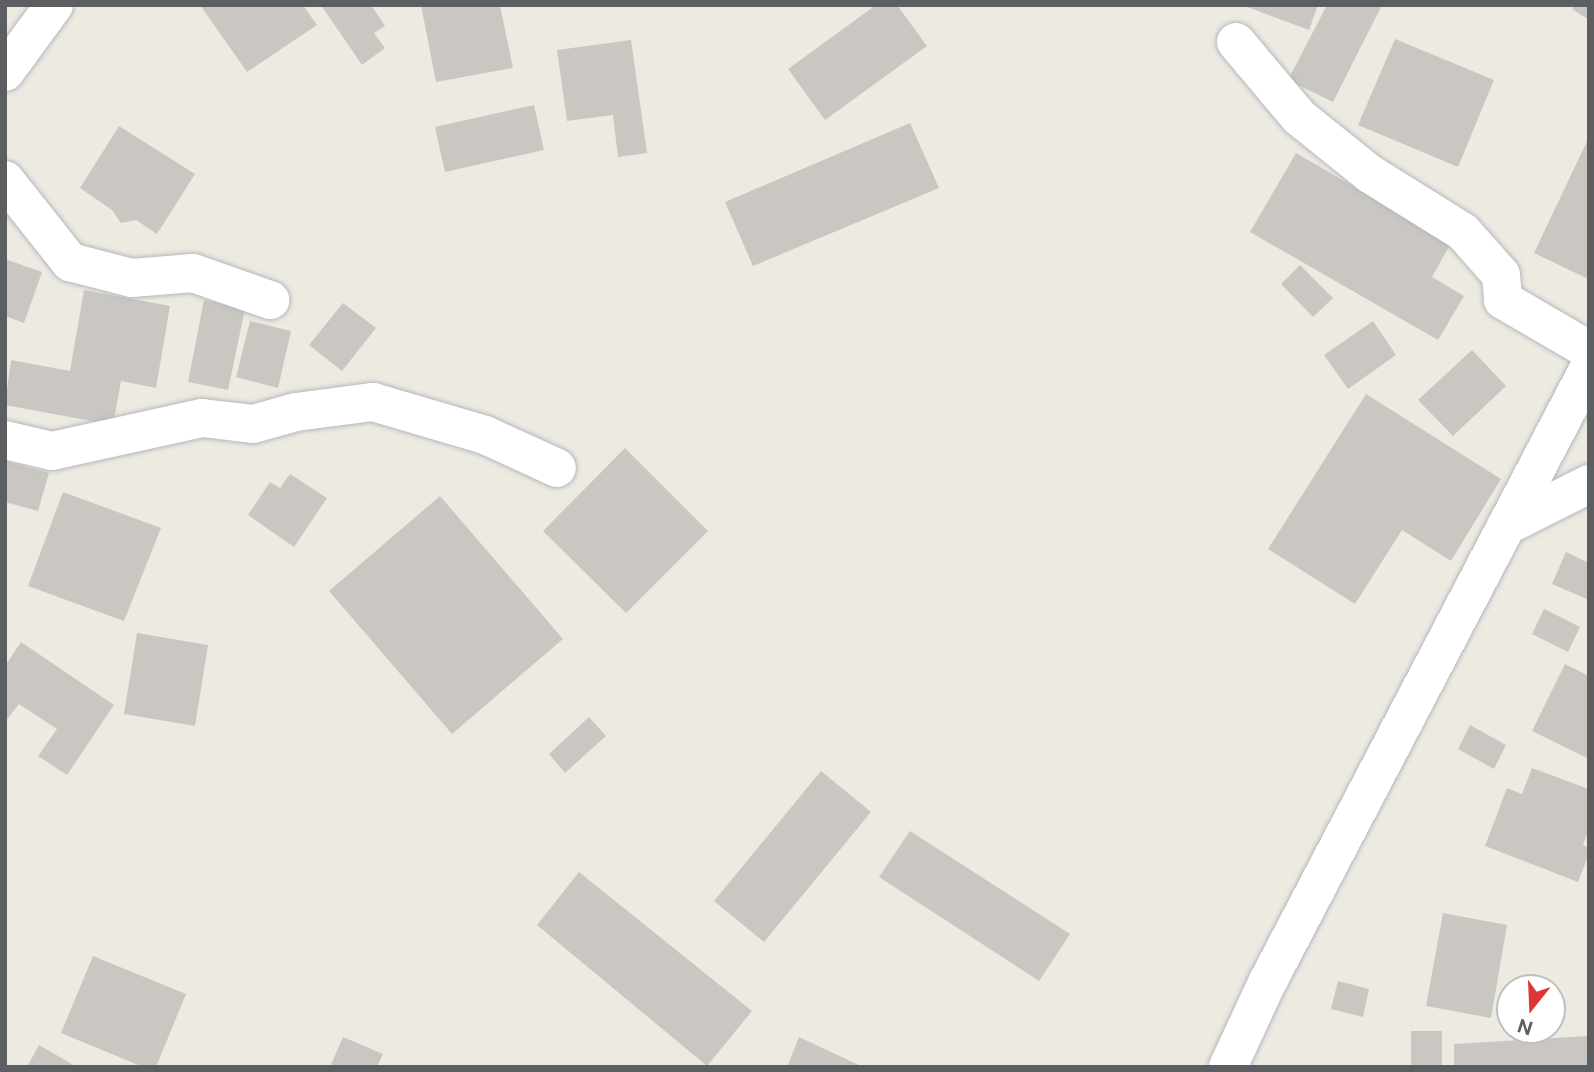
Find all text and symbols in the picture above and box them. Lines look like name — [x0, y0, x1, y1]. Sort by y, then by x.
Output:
north arrow — [1496, 974, 1566, 1044]
text: N — [1515, 1014, 1536, 1040]

